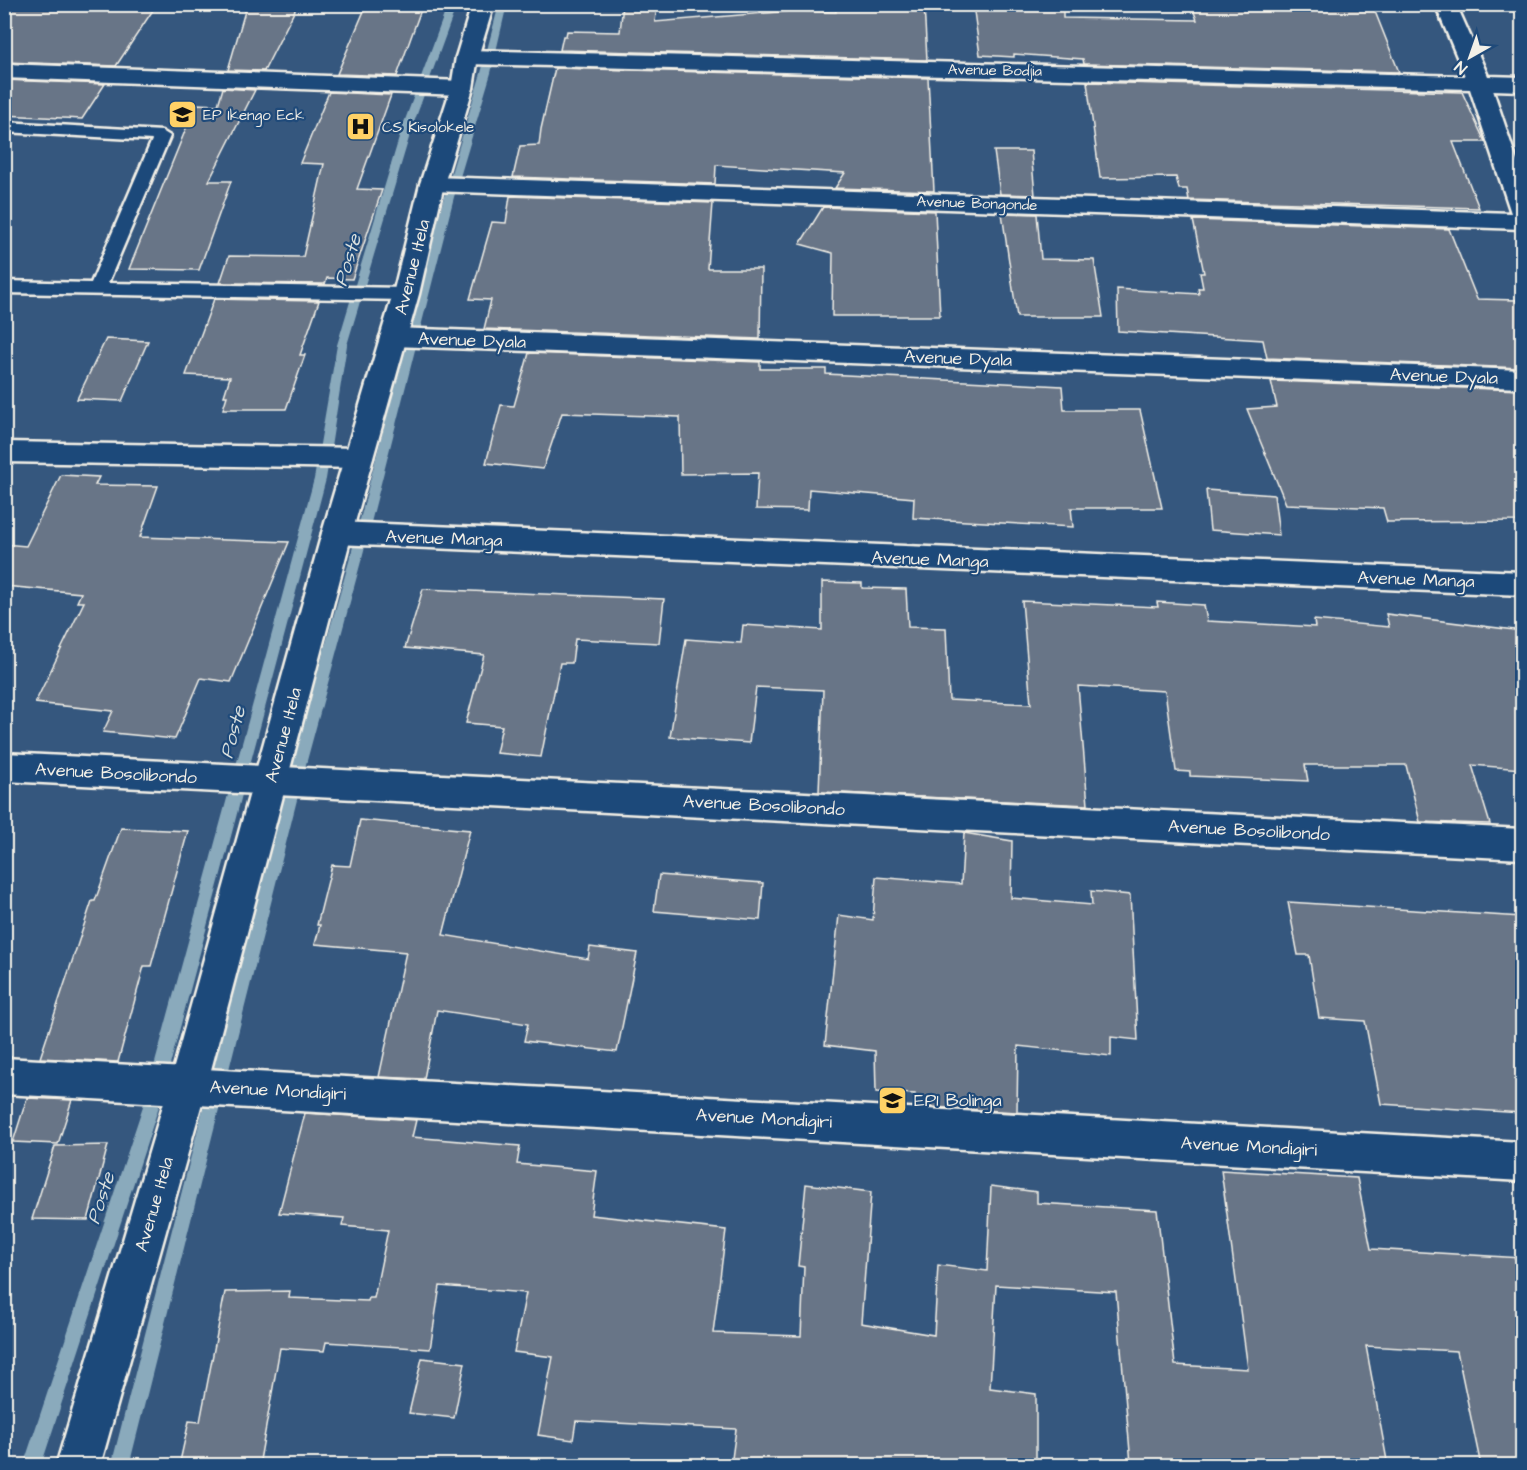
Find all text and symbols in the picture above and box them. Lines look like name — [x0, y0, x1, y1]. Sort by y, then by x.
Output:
north arrow — [1440, 27, 1500, 87]
text: N — [1450, 56, 1472, 79]
street label: Avenue Bodjia — [948, 59, 1043, 82]
school or university icon: EP Ikengo Eck — [166, 99, 198, 131]
place label: EP Ikengo Eck — [203, 105, 304, 127]
hospital icon: CS Kisolokele — [345, 111, 377, 143]
place label: CS Kisolokele — [382, 117, 474, 138]
street label: Avenue Bongonde — [916, 191, 1038, 217]
street label: Avenue Itela — [389, 217, 436, 317]
water label: Poste — [327, 230, 369, 290]
street label: Avenue Dyala — [417, 326, 527, 356]
street label: Avenue Dyala — [903, 344, 1013, 374]
street label: Avenue Dyala — [1389, 362, 1499, 392]
street label: Avenue Manga — [385, 524, 503, 554]
street label: Avenue Manga — [871, 545, 989, 575]
street label: Avenue Manga — [1357, 565, 1475, 595]
street label: Avenue Itela — [259, 685, 308, 785]
water label: Poste — [213, 702, 254, 761]
street label: Avenue Bosolibondo — [34, 757, 197, 790]
street label: Avenue Bosolibondo — [682, 789, 845, 822]
street label: Avenue Bosolibondo — [1167, 814, 1330, 847]
street label: Avenue Mondigiri — [209, 1074, 347, 1108]
school or university icon: EP1 Bolinga — [877, 1084, 909, 1116]
place label: EP1 Bolinga — [914, 1088, 1002, 1114]
street label: Avenue Mondigiri — [695, 1102, 833, 1136]
street label: Avenue Mondigiri — [1180, 1130, 1318, 1164]
street label: Avenue Itela — [129, 1154, 180, 1254]
water label: Poste — [79, 1168, 123, 1228]

